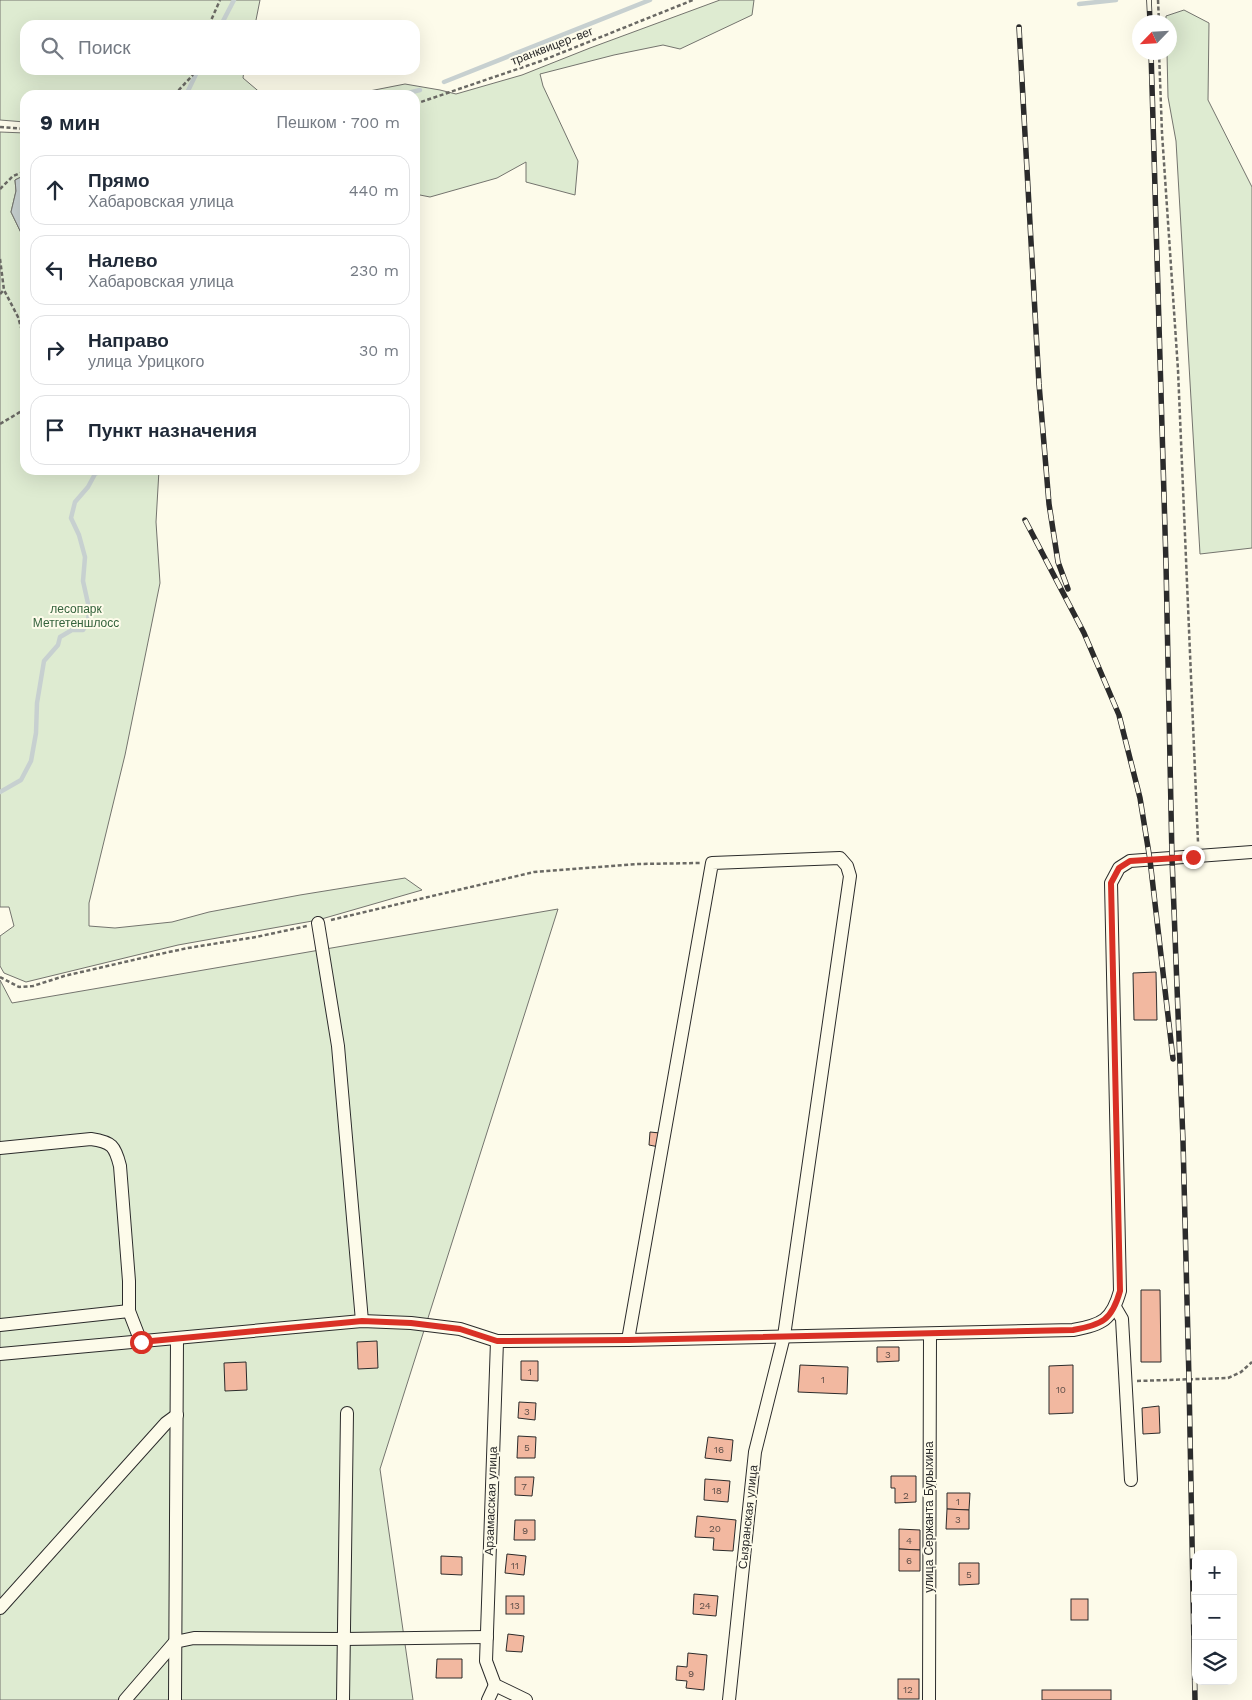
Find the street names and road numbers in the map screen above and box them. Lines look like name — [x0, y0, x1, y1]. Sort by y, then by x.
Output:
street label: транквицер-вег — [509, 24, 596, 68]
street label: улица Сержанта Бурыхина — [922, 1441, 936, 1593]
street label: Арзамасская улица — [482, 1446, 500, 1556]
street label: Сызранская улица — [736, 1464, 760, 1570]

